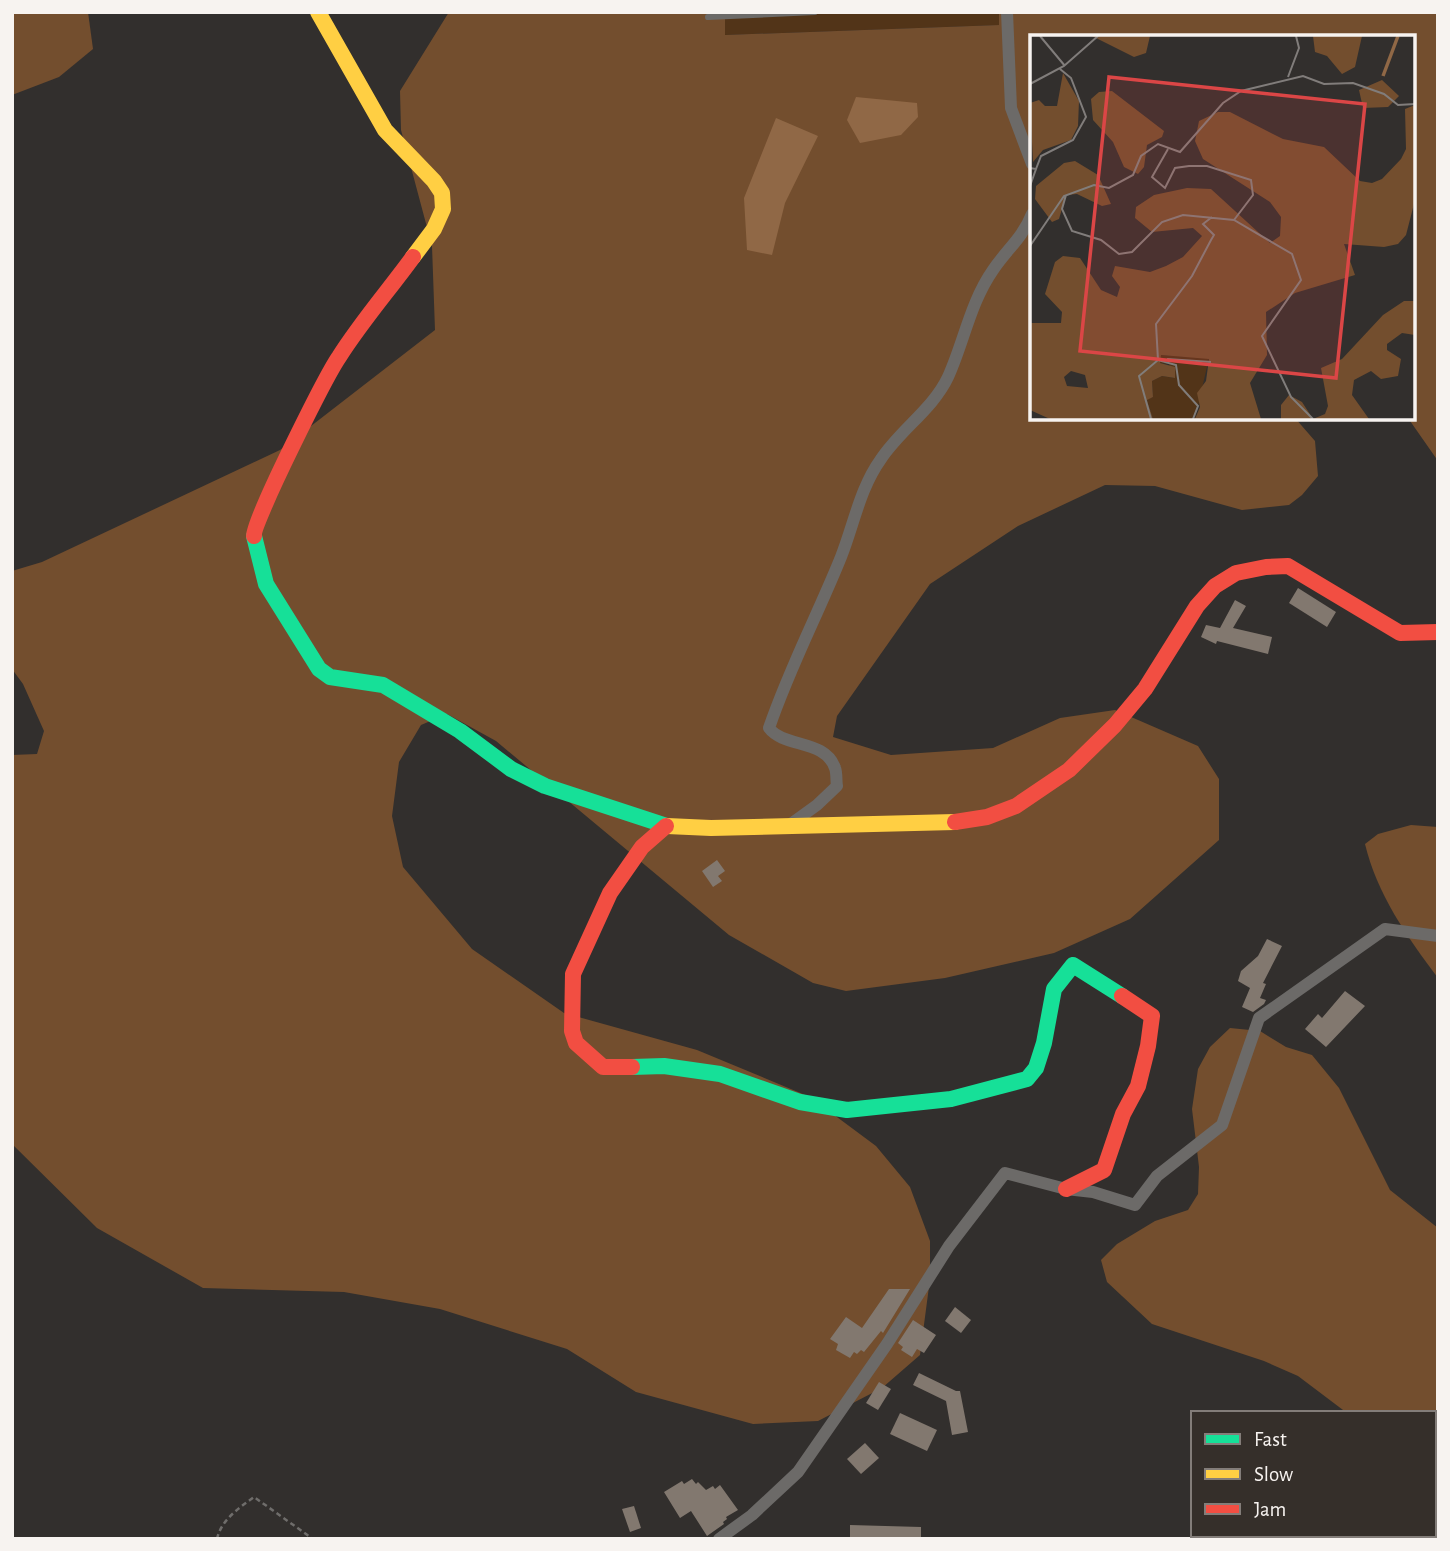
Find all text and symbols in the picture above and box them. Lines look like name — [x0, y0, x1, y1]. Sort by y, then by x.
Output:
inset map — [1030, 35, 1415, 420]
legend — [1191, 1411, 1436, 1537]
text: Fast — [1254, 1429, 1287, 1450]
text: Slow — [1254, 1464, 1293, 1485]
text: Jam — [1254, 1499, 1286, 1520]

